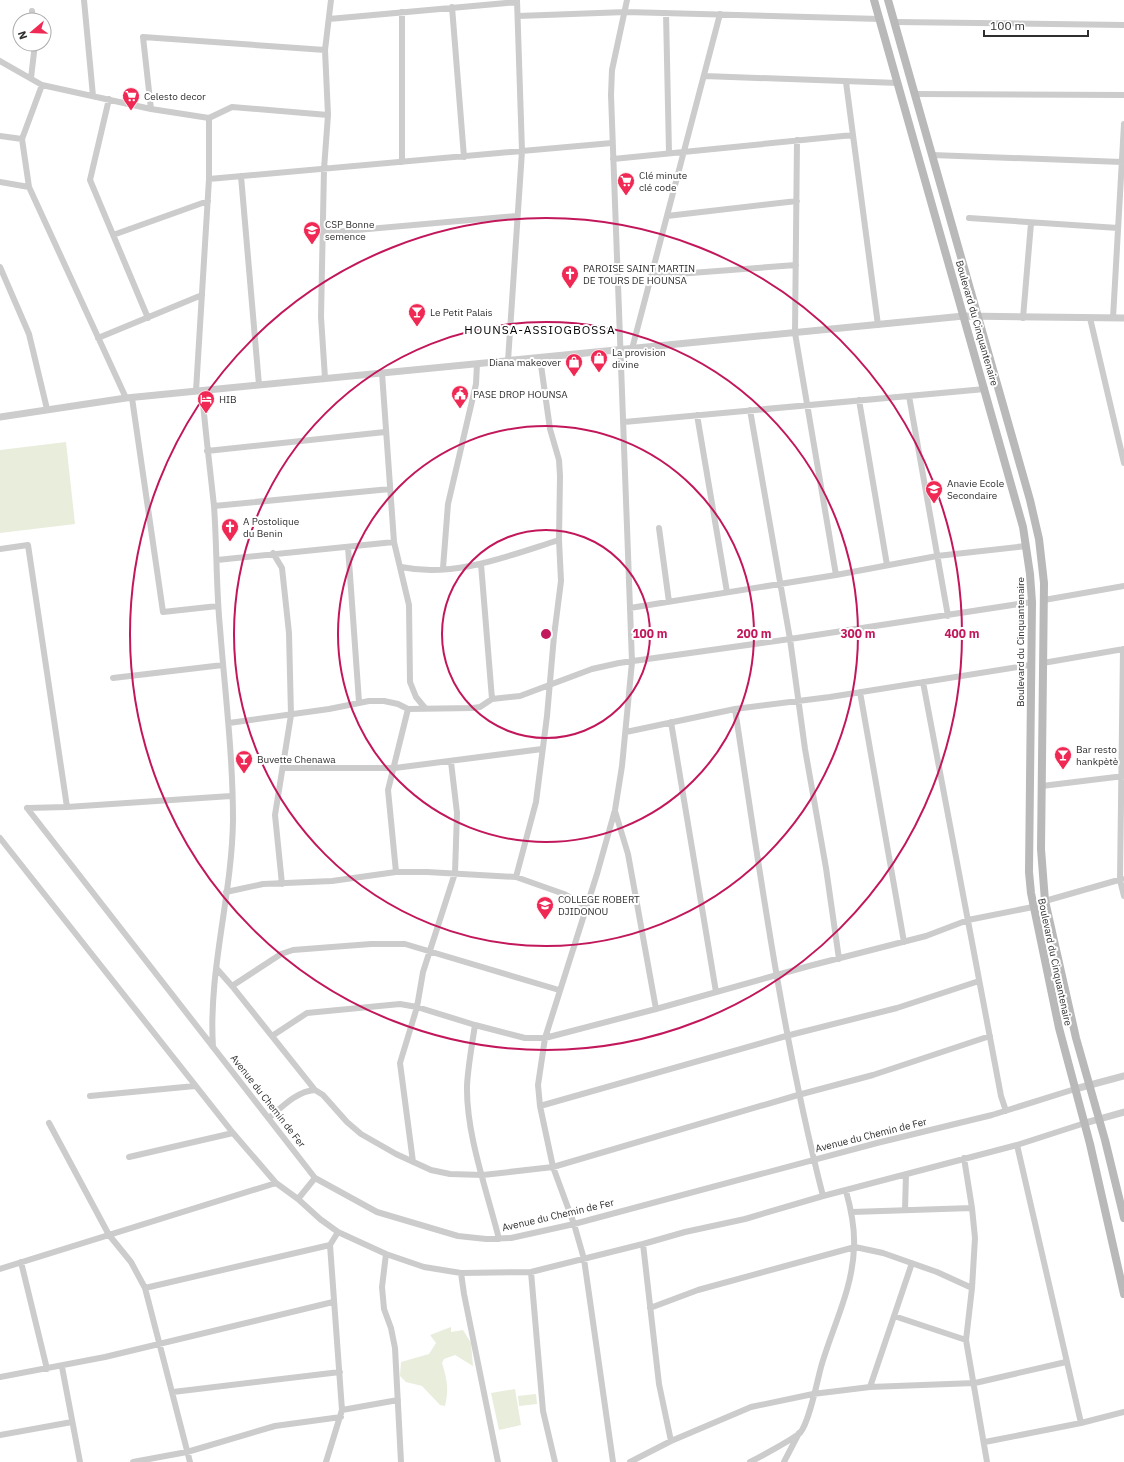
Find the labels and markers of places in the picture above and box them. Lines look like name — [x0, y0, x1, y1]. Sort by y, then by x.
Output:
supermarket icon: Celesto decor — [121, 86, 141, 111]
place label: Celesto decor — [144, 90, 206, 103]
place label: Clé minute clé code — [639, 169, 688, 194]
supermarket icon: Clé minute clé code — [616, 171, 636, 196]
place label: CSP Bonne semence — [325, 218, 375, 243]
school or university icon: CSP Bonne semence — [302, 220, 322, 245]
place label: PAROISE SAINT MARTIN DE TOURS DE HOUNSA — [583, 262, 695, 287]
church icon: PAROISE SAINT MARTIN DE TOURS DE HOUNSA — [560, 264, 580, 289]
bar icon: Le Petit Palais — [407, 302, 427, 327]
place label: Le Petit Palais — [430, 306, 493, 319]
place label: La provision divine — [612, 346, 666, 371]
shop icon: La provision divine — [589, 348, 609, 373]
shop icon: Diana makeover — [564, 352, 584, 377]
place label: Diana makeover — [489, 356, 561, 369]
public building icon: PASE DROP HOUNSA — [450, 384, 470, 409]
place label: PASE DROP HOUNSA — [473, 388, 568, 401]
hotel icon: HIB — [196, 389, 216, 414]
place label: HIB — [219, 393, 237, 406]
place label: Anavie Ecole Secondaire — [947, 477, 1005, 502]
school or university icon: Anavie Ecole Secondaire — [924, 479, 944, 504]
place label: A Postolique du Benin — [243, 515, 300, 540]
church icon: A Postolique du Benin — [220, 517, 240, 542]
centre of rings — [539, 627, 553, 641]
place label: Bar resto hankpètè — [1076, 743, 1119, 768]
bar icon: Bar resto hankpètè — [1053, 745, 1073, 770]
bar icon: Buvette Chenawa — [234, 749, 254, 774]
place label: Buvette Chenawa — [257, 753, 336, 766]
place label: COLLEGE ROBERT DJIDONOU — [558, 893, 640, 918]
school or university icon: COLLEGE ROBERT DJIDONOU — [535, 895, 555, 920]

